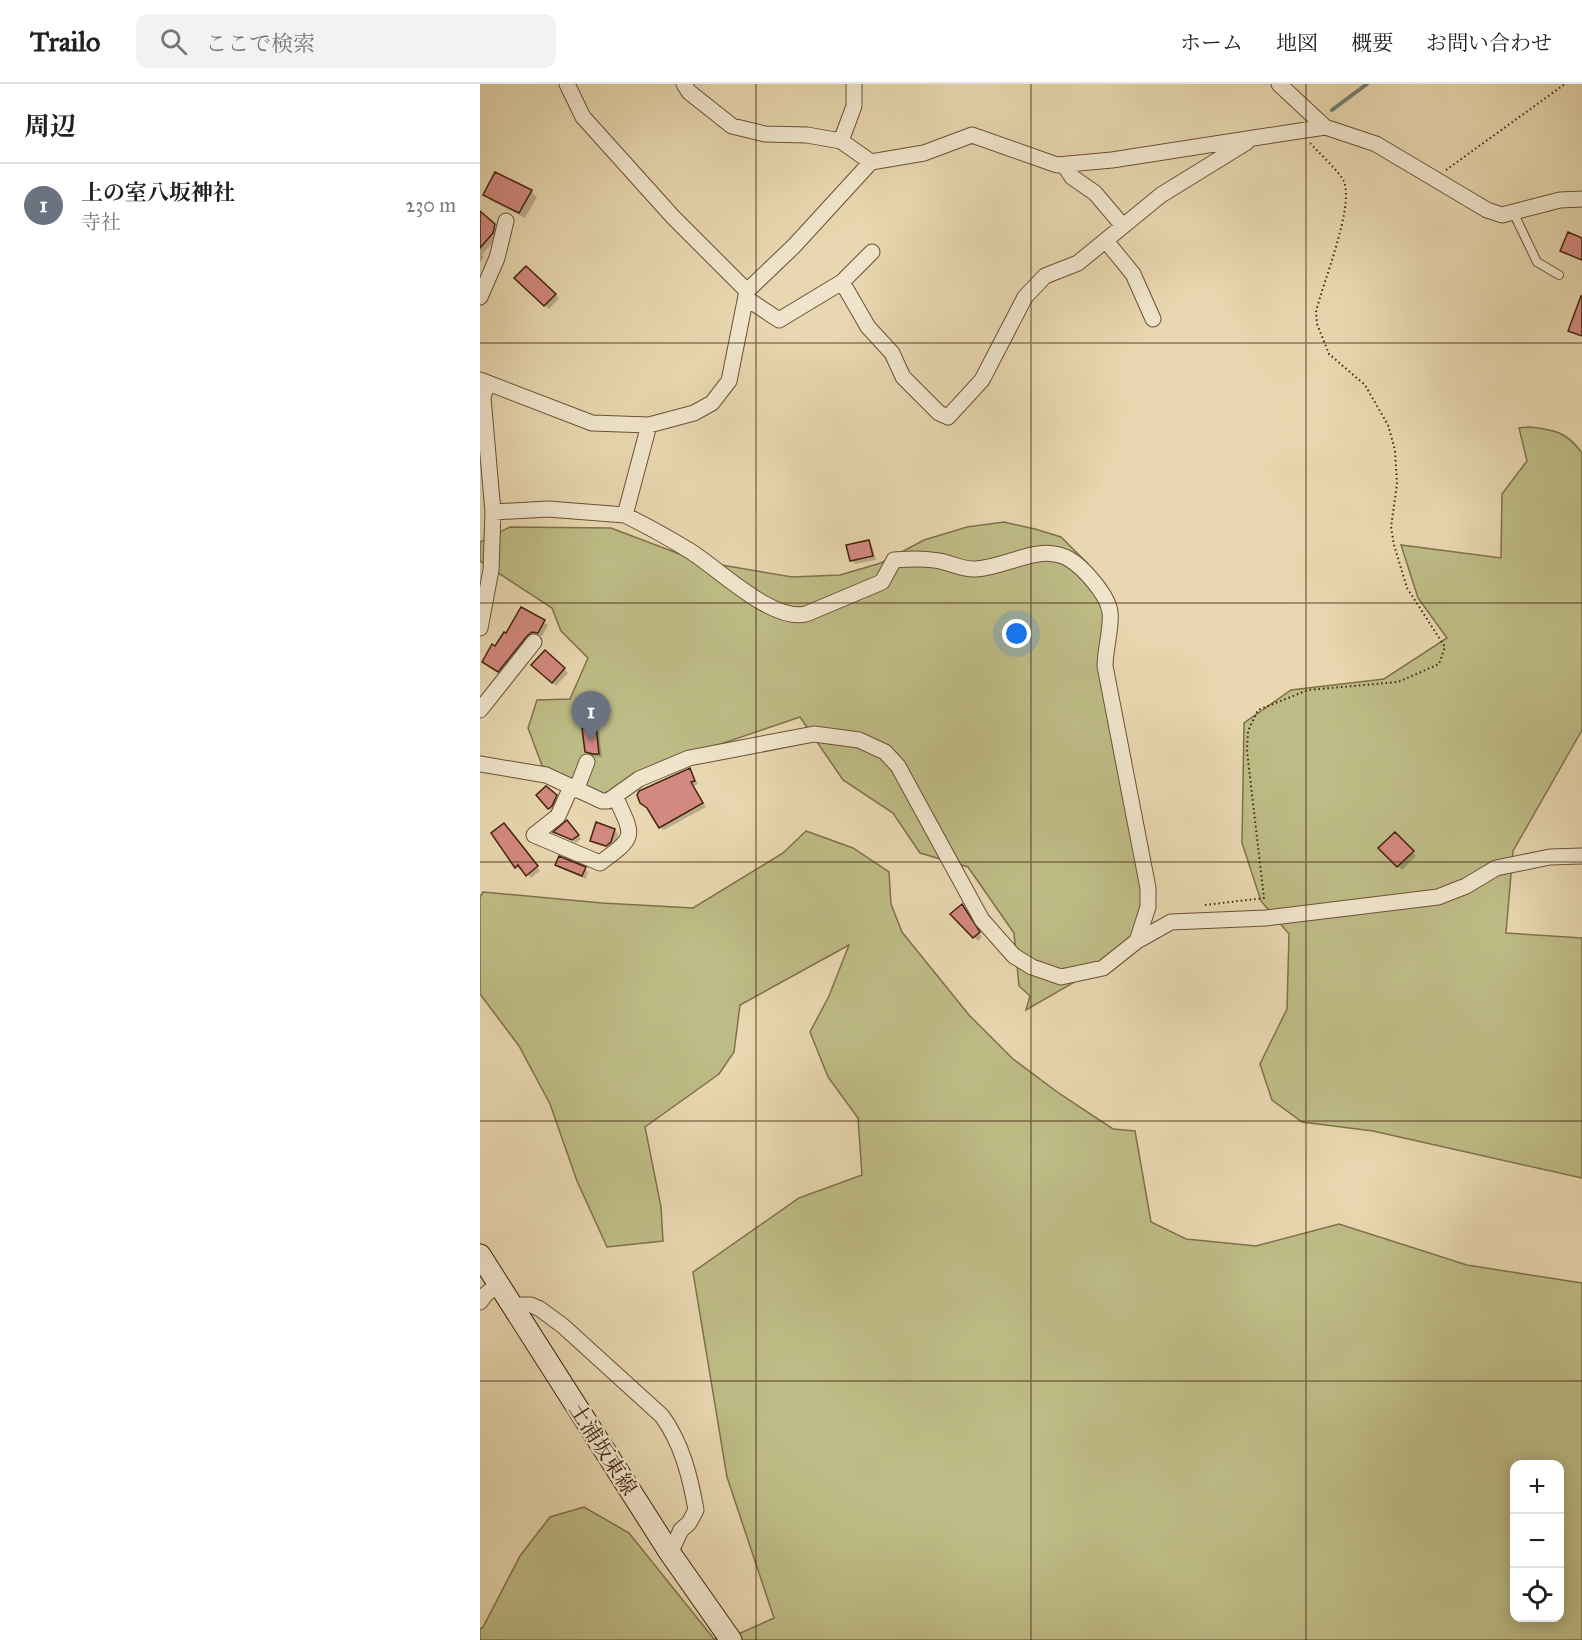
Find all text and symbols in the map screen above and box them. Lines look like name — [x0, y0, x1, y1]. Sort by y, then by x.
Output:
search box — [136, 14, 556, 68]
text: Trailo — [30, 24, 100, 59]
icon: search — [157, 25, 190, 58]
text: ここで検索 — [205, 30, 315, 57]
text: ホーム — [1180, 30, 1243, 56]
text: 地図 — [1276, 30, 1318, 56]
text: 概要 — [1351, 30, 1393, 56]
text: お問い合わせ — [1426, 30, 1552, 56]
text: 周辺 — [24, 110, 76, 142]
text: 上の室八坂神社 — [81, 179, 235, 206]
text: 1 — [40, 193, 47, 217]
text: 230 m — [405, 193, 456, 217]
text: 寺社 — [81, 210, 121, 234]
your location — [1002, 619, 1031, 648]
pin: 1 — [572, 692, 610, 741]
street label: 土浦坂東線 — [564, 1398, 642, 1500]
map controls — [1510, 1460, 1564, 1622]
button: + — [1510, 1460, 1564, 1514]
button: − — [1510, 1514, 1564, 1568]
button: locate — [1510, 1568, 1564, 1622]

